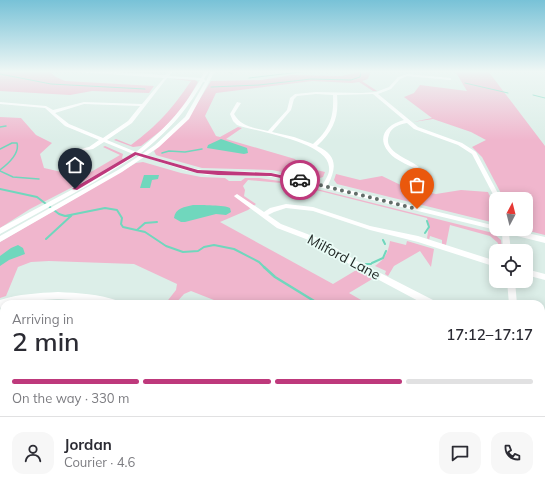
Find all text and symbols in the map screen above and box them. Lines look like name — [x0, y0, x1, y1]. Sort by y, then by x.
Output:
pin — [58, 148, 92, 189]
icon: home — [64, 154, 86, 176]
courier — [280, 160, 320, 200]
pin — [400, 168, 434, 209]
icon: car — [289, 169, 311, 191]
icon: bag — [406, 174, 428, 196]
north arrow — [489, 192, 533, 236]
map controls — [489, 192, 533, 288]
street label: Milford Lane — [304, 230, 384, 284]
button: locate — [489, 244, 533, 288]
text: Arriving in — [12, 311, 74, 327]
text: 2 min — [12, 325, 80, 358]
text: 17:12–17:17 — [446, 325, 533, 344]
text: On the way · 330 m — [12, 390, 129, 406]
button: person — [12, 432, 54, 474]
button: chat — [439, 432, 481, 474]
button: phone — [491, 432, 533, 474]
text: Jordan — [64, 435, 112, 454]
text: Courier · 4.6 — [64, 454, 135, 470]

